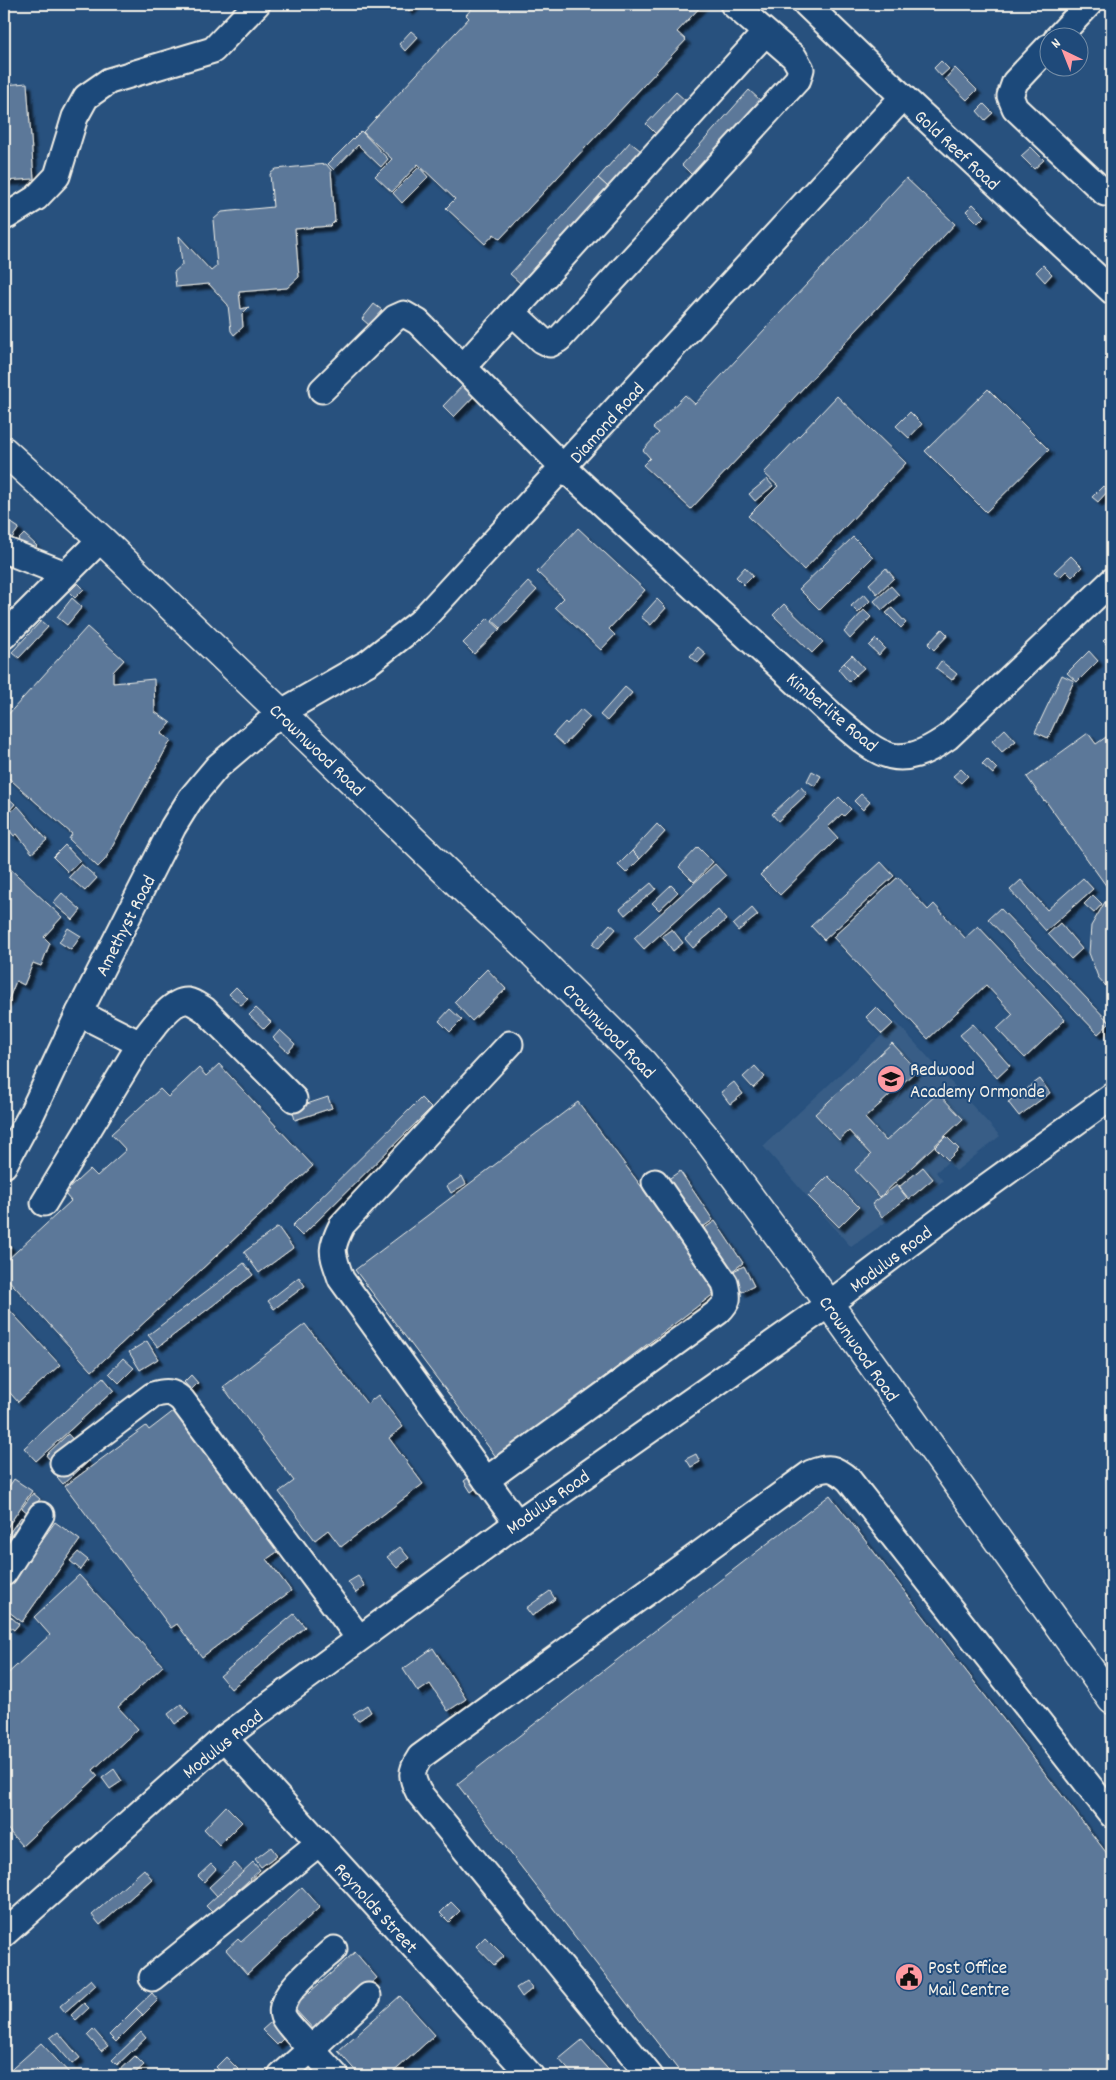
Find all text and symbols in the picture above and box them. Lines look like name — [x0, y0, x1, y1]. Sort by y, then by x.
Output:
north arrow — [1038, 28, 1088, 78]
text: N — [1047, 34, 1066, 54]
street label: Gold Reef Road — [907, 105, 1004, 198]
street label: Diamond Road — [565, 378, 653, 471]
street label: Kimberlite Road — [779, 667, 882, 760]
street label: Crownwood Road — [262, 699, 369, 804]
street label: Amethyst Road — [90, 871, 164, 982]
street label: Crownwood Road — [555, 979, 660, 1086]
place label: Redwood Academy Ormonde — [910, 1058, 1045, 1107]
school or university icon: Redwood Academy Ormonde — [876, 1064, 906, 1094]
street label: Modulus Road — [845, 1221, 939, 1301]
street label: Crownwood Road — [811, 1292, 904, 1408]
street label: Modulus Road — [501, 1465, 597, 1543]
street label: Modulus Road — [178, 1705, 270, 1787]
street label: Reynolds Street — [326, 1858, 423, 1961]
place label: Post Office Mail Centre — [928, 1956, 1009, 2005]
public building icon: Post Office Mail Centre — [894, 1962, 924, 1992]

